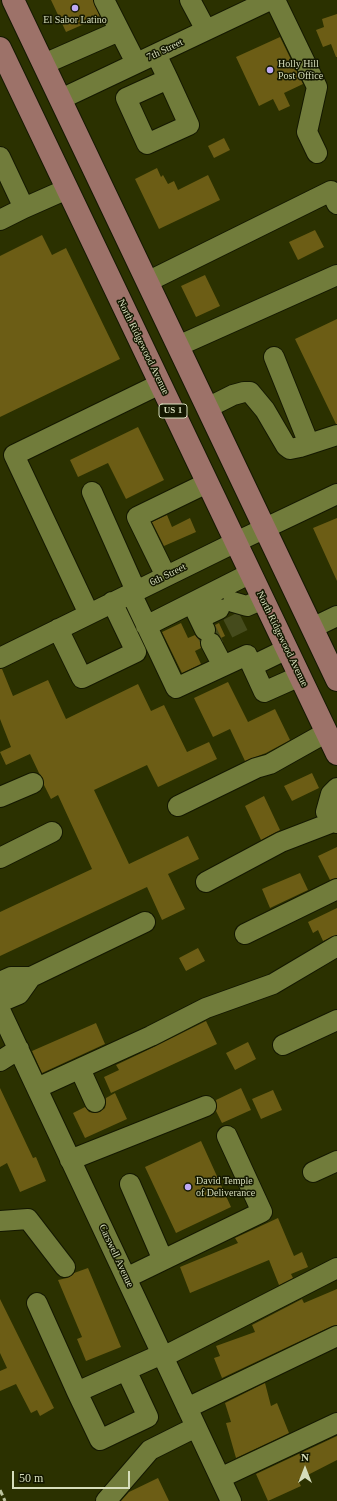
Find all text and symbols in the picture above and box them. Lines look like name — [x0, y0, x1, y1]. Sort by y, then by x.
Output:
marker: El Sabor Latino — [70, 3, 80, 13]
place label: El Sabor Latino — [43, 14, 107, 26]
street label: 7th Street — [145, 36, 185, 64]
place label: Holly Hill Post Office — [278, 58, 323, 82]
marker: Holly Hill Post Office — [265, 65, 275, 75]
street label: North Ridgewood Avenue — [115, 297, 171, 397]
road number: US 1 — [159, 404, 187, 418]
street label: 6th Street — [148, 561, 188, 589]
street label: North Ridgewood Avenue — [254, 589, 310, 689]
place label: David Temple of Deliverance — [196, 1175, 255, 1198]
marker: David Temple of Deliverance — [183, 1182, 193, 1192]
street label: Carswell Avenue — [96, 1222, 136, 1290]
north arrow — [285, 1449, 325, 1489]
text: N — [301, 1451, 309, 1463]
scale bar — [14, 1463, 132, 1489]
text: 50 m — [19, 1471, 43, 1485]

